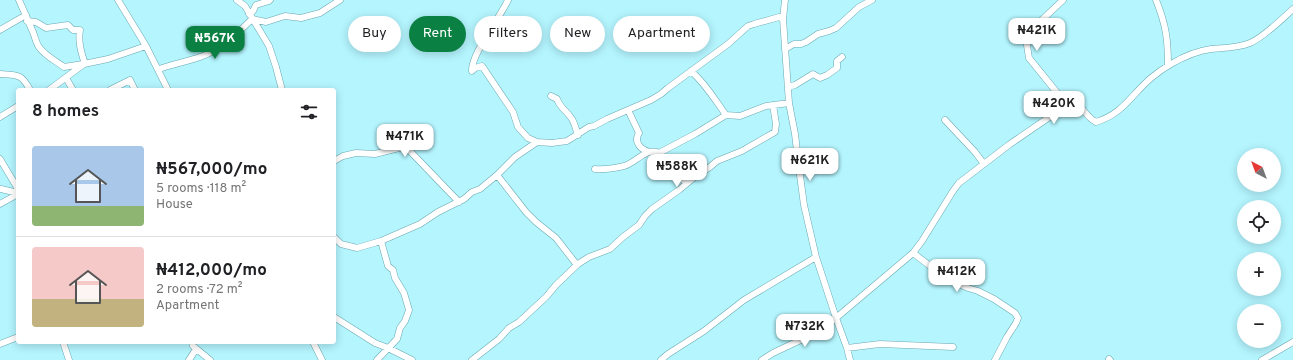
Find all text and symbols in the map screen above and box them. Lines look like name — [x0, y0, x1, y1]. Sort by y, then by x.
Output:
chip: Buy — [348, 16, 401, 52]
chip: Rent — [409, 16, 466, 52]
chip: Filters — [474, 16, 542, 52]
chip: New — [550, 16, 605, 52]
chip: Apartment — [613, 16, 710, 52]
pin: ₦421K — [1009, 18, 1065, 52]
text: ₦421K — [1017, 23, 1057, 39]
pin: ₦567K — [187, 26, 243, 60]
text: ₦567K — [195, 31, 235, 47]
pin: ₦420K — [1026, 91, 1082, 125]
text: ₦420K — [1033, 96, 1075, 112]
text: 8 homes — [32, 101, 99, 123]
icon: filters — [298, 101, 320, 123]
pin: ₦471K — [377, 124, 433, 158]
text: ₦471K — [386, 129, 424, 145]
pin: ₦621K — [782, 148, 838, 182]
north arrow — [1237, 148, 1281, 192]
map controls — [1237, 148, 1281, 348]
text: ₦621K — [790, 153, 830, 169]
pin: ₦588K — [649, 154, 705, 188]
text: ₦567,000/mo — [156, 159, 267, 181]
text: ₦588K — [656, 159, 698, 175]
icon: home — [64, 162, 112, 210]
text: 5 rooms · 118 m² — [156, 181, 246, 197]
text: House — [156, 197, 193, 213]
button: locate — [1237, 200, 1281, 244]
button: + — [1237, 252, 1281, 296]
pin: ₦412K — [929, 259, 985, 293]
text: ₦412,000/mo — [156, 260, 267, 282]
icon: home — [64, 263, 112, 311]
text: ₦412K — [937, 264, 977, 280]
text: 2 rooms · 72 m² — [156, 282, 242, 298]
text: Apartment — [156, 298, 219, 314]
button: − — [1237, 304, 1281, 348]
pin: ₦732K — [777, 314, 833, 348]
text: ₦732K — [785, 319, 825, 335]

